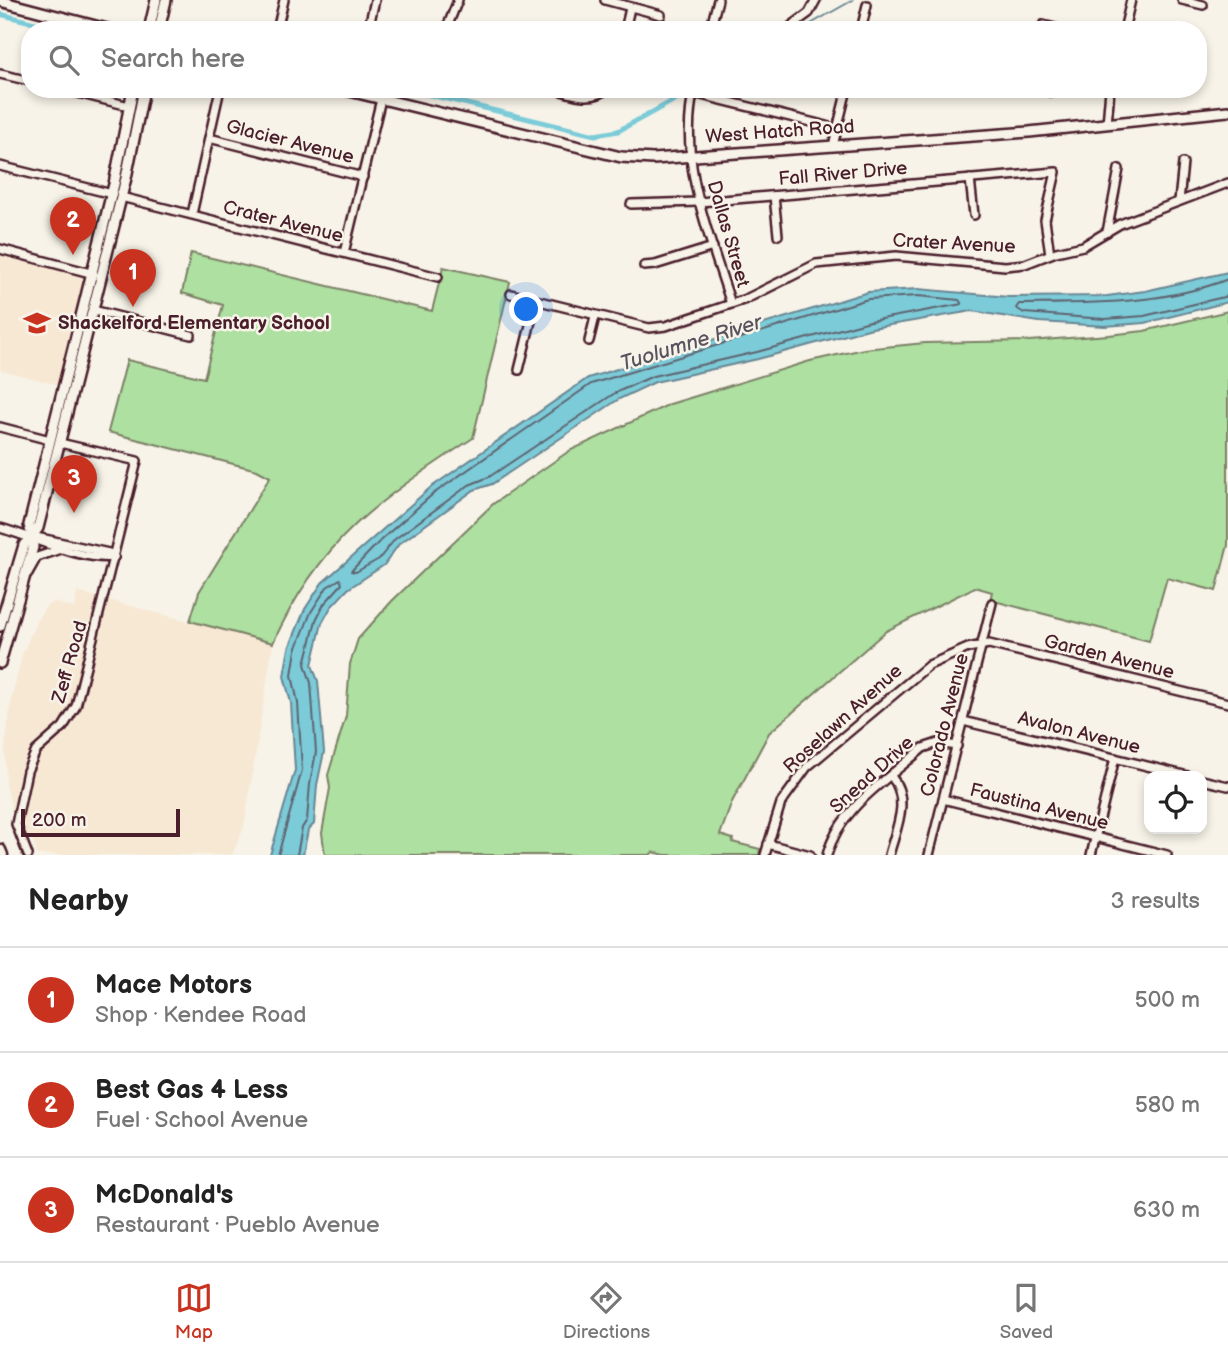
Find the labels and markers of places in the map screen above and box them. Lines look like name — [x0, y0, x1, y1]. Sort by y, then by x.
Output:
pin: 2 — [50, 197, 96, 255]
pin: 1 — [110, 249, 156, 307]
school or university icon: Shackelford Elementary School — [22, 308, 52, 338]
place label: Shackelford Elementary School — [58, 312, 330, 335]
pin: 3 — [51, 455, 97, 513]

